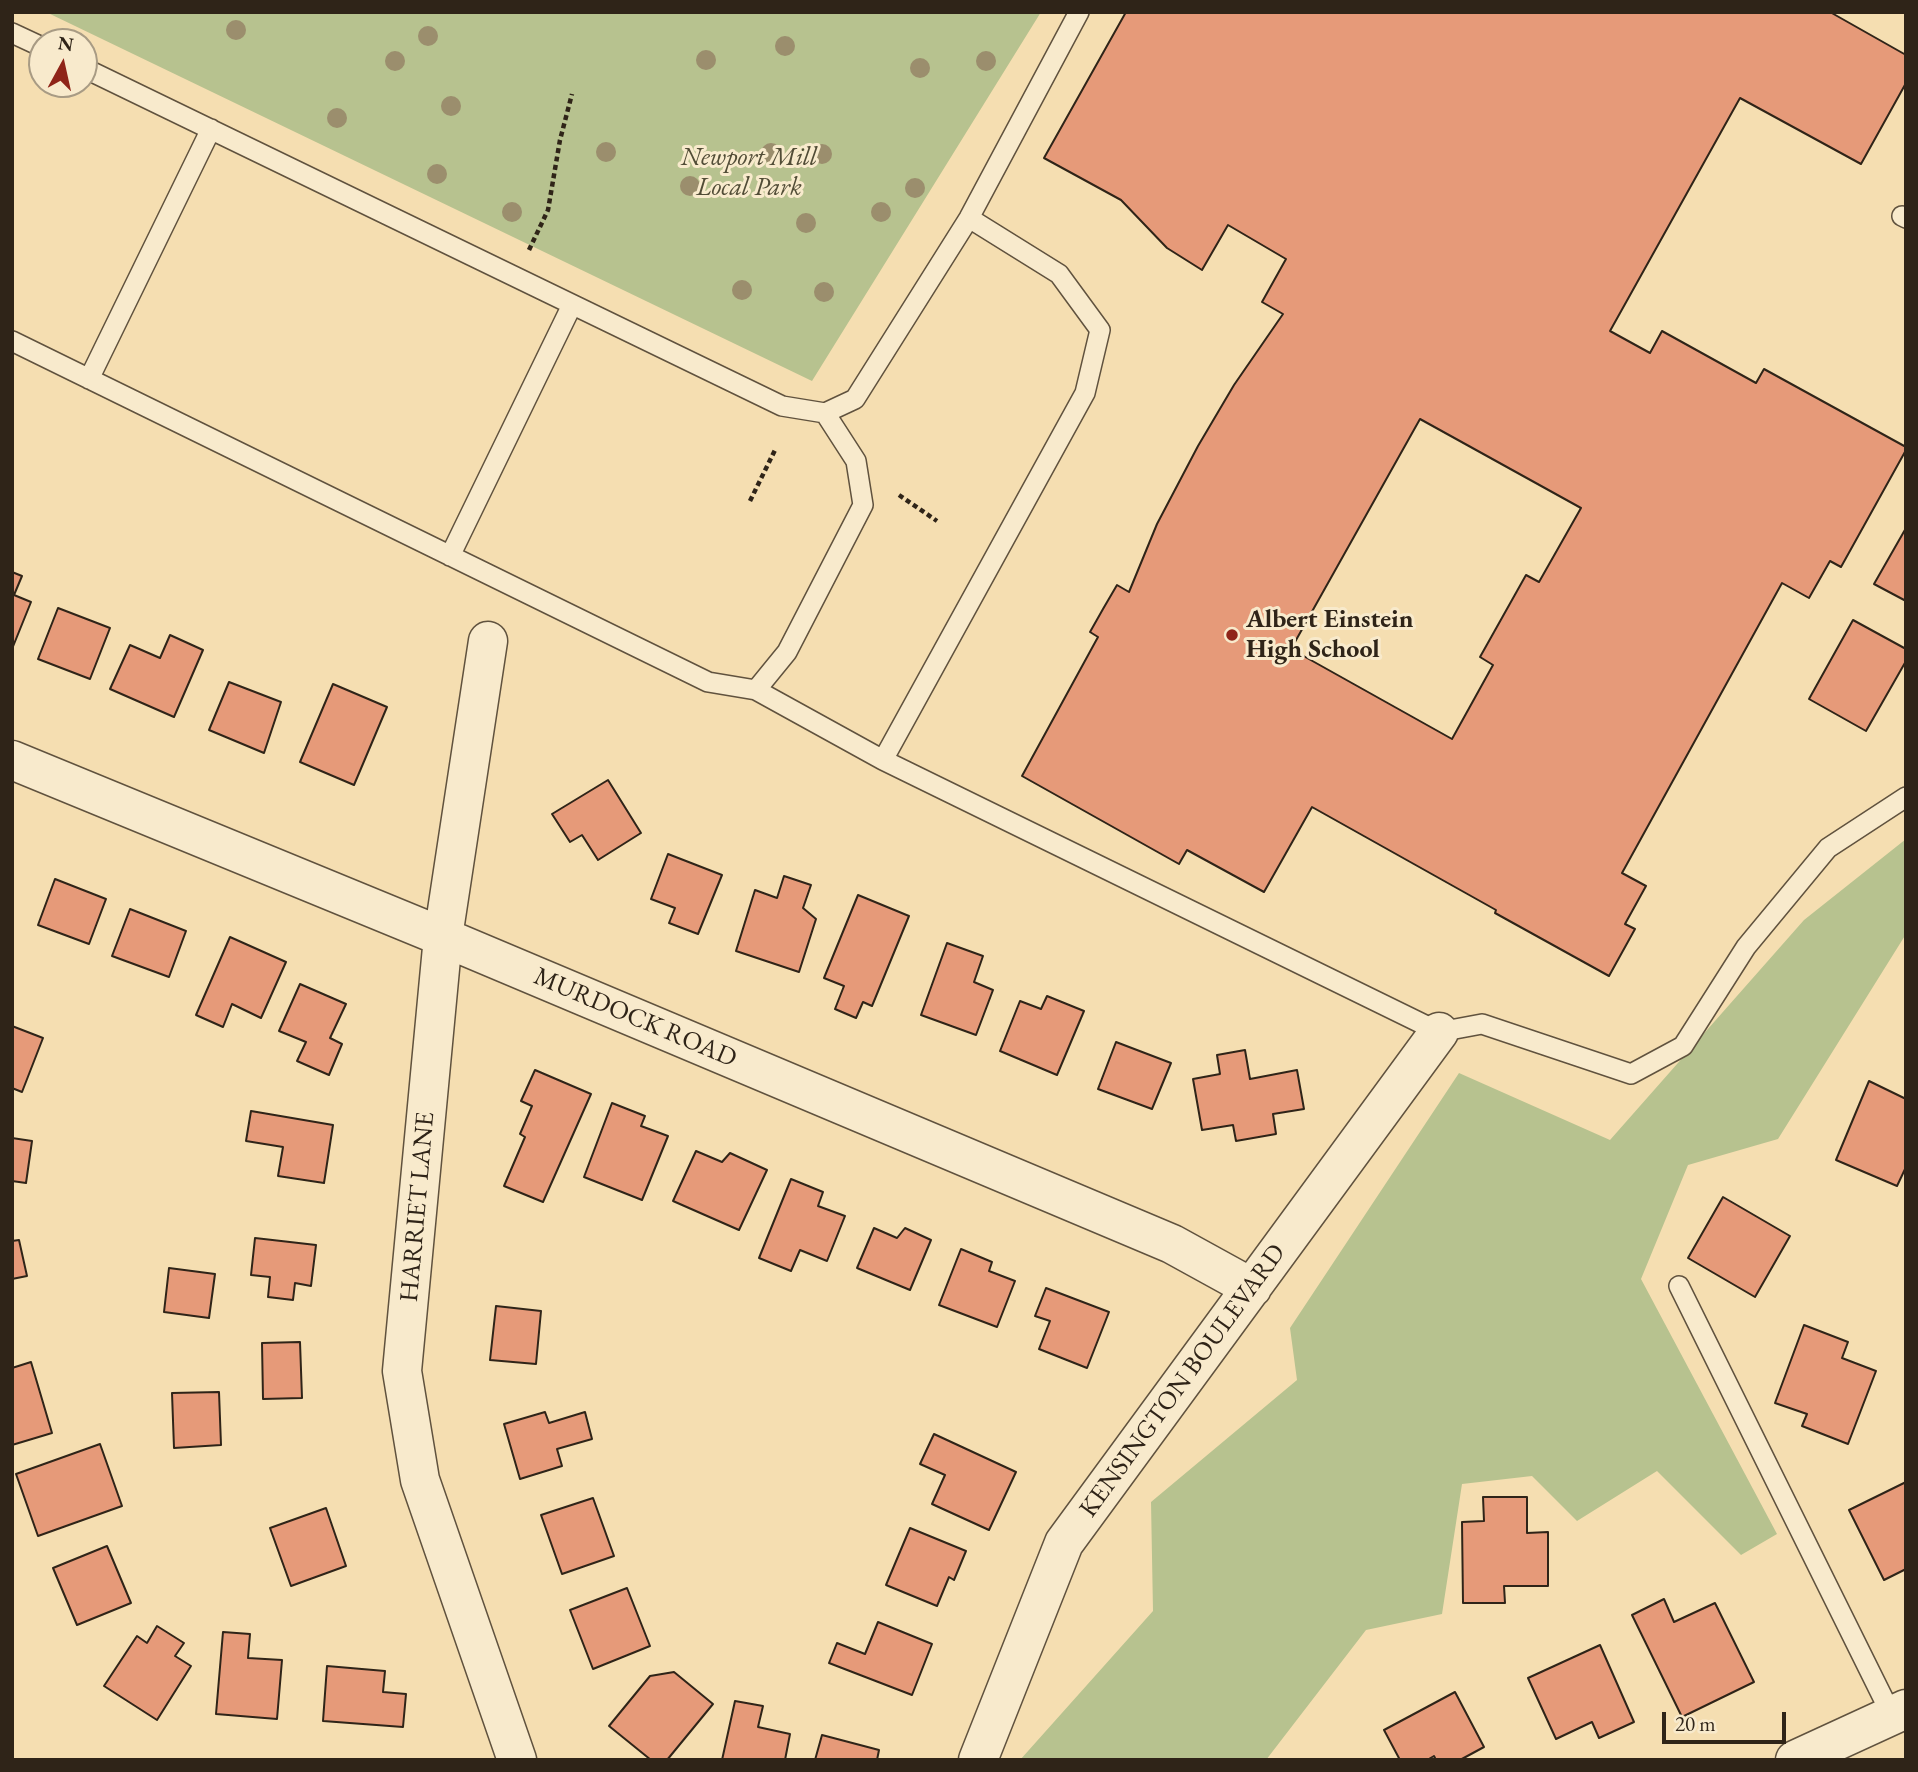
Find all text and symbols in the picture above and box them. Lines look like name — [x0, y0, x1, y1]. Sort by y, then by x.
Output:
north arrow — [28, 28, 98, 98]
text: N — [56, 30, 75, 57]
park label: Newport Mill Local Park — [681, 142, 817, 204]
place label: Albert Einstein High School — [1246, 604, 1413, 666]
marker: Albert Einstein High School — [1224, 627, 1240, 643]
street label: MURDOCK ROAD — [529, 961, 741, 1075]
street label: HARRIET LANE — [394, 1111, 442, 1303]
street label: KENSINGTON BOULEVARD — [1073, 1238, 1293, 1524]
scale bar — [1666, 1698, 1790, 1742]
text: 20 m — [1675, 1710, 1716, 1737]

